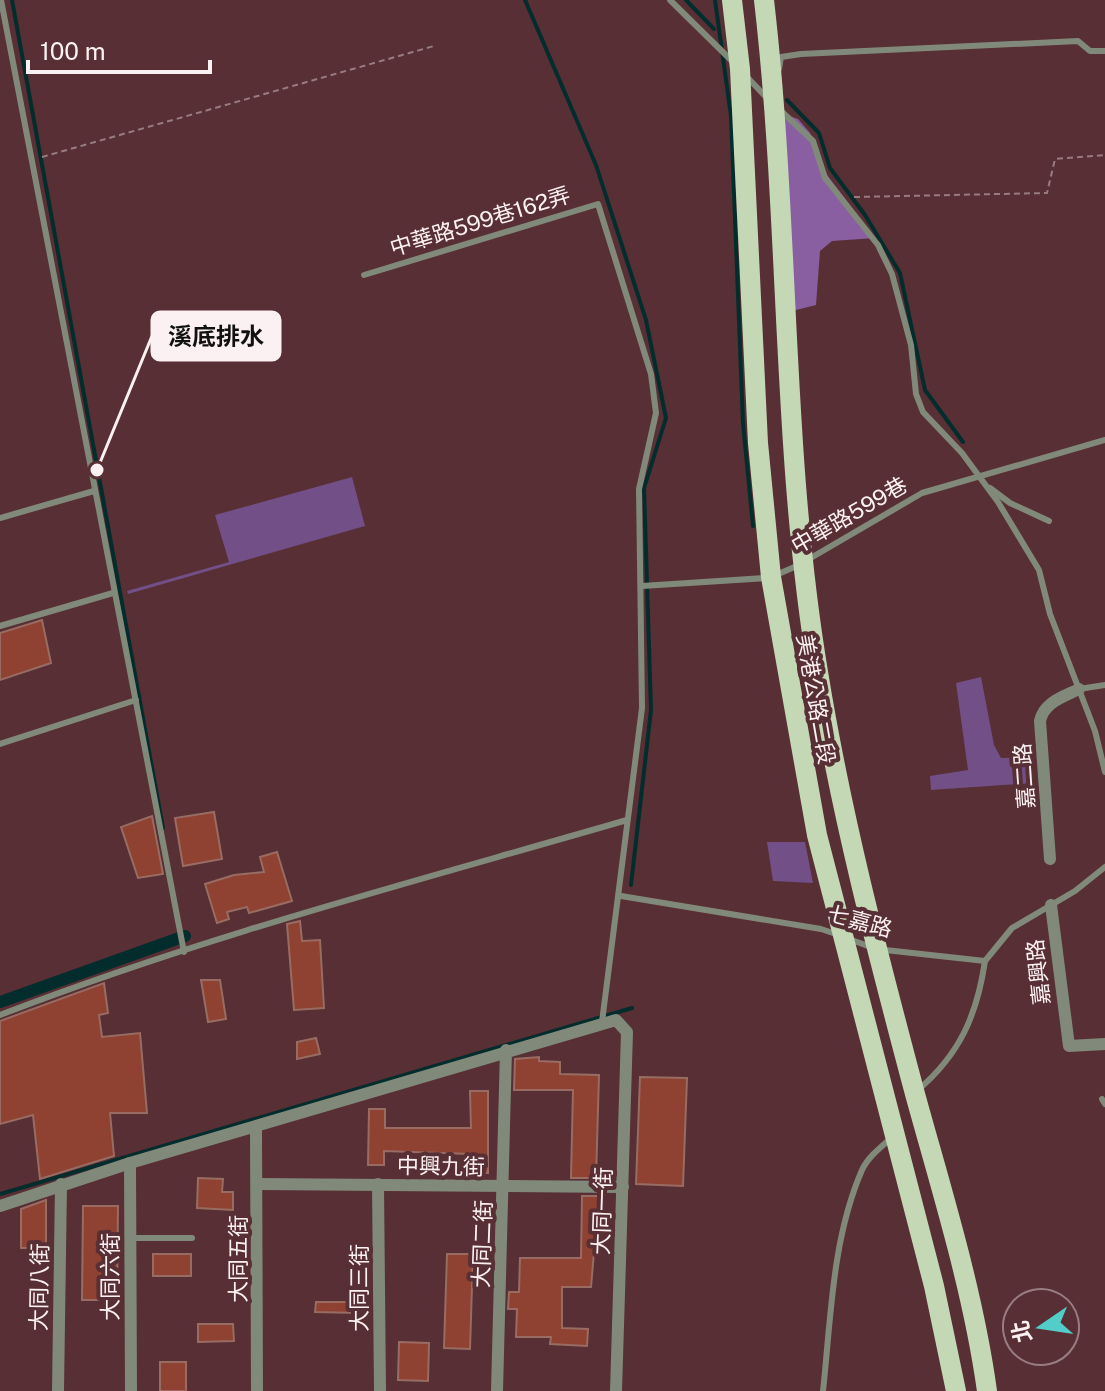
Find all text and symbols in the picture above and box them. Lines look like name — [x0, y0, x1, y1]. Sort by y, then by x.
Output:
scale bar — [28, 24, 210, 74]
text: 100 m — [40, 37, 106, 65]
street label: 中華路599巷162弄 — [387, 181, 573, 261]
callout: 溪底排水 — [152, 312, 280, 360]
text: 溪底排水 — [168, 322, 264, 350]
street label: 中華路599巷 — [786, 471, 912, 559]
street label: 美港公路二段 — [792, 632, 840, 766]
street label: 嘉二路 — [1009, 742, 1039, 810]
street label: 七嘉路 — [825, 900, 895, 942]
street label: 嘉興路 — [1022, 938, 1054, 1006]
street label: 中興九街 — [397, 1152, 485, 1180]
street label: 大同一街 — [587, 1167, 617, 1255]
street label: 大同二街 — [467, 1200, 497, 1288]
street label: 大同五街 — [225, 1215, 251, 1303]
street label: 大同六街 — [97, 1233, 123, 1321]
street label: 大同八街 — [25, 1243, 53, 1331]
street label: 大同三街 — [346, 1244, 372, 1332]
north arrow — [1001, 1287, 1081, 1367]
text: 北 — [1006, 1318, 1037, 1345]

